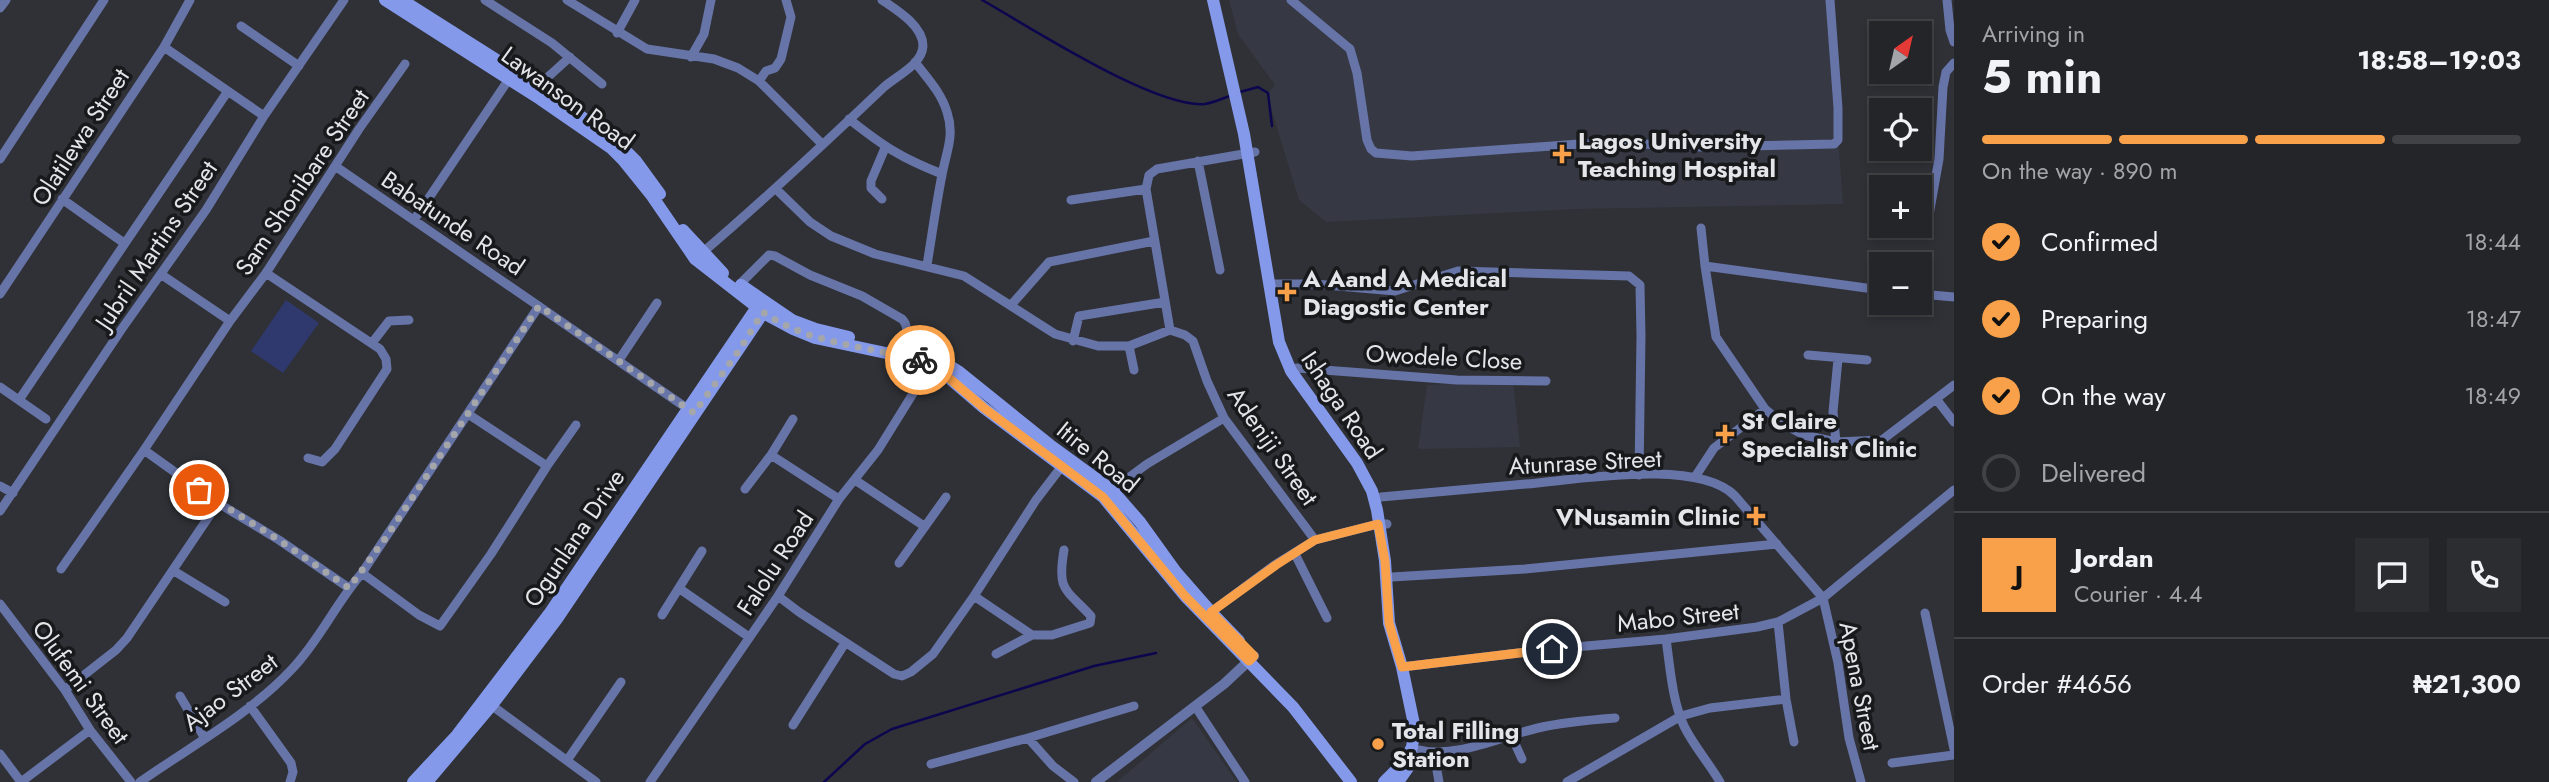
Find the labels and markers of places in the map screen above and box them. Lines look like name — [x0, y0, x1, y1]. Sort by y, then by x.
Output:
place label: Lagos University Teaching Hospital — [1578, 123, 1776, 186]
marker: Lagos University Teaching Hospital — [1552, 144, 1572, 164]
place label: A Aand A Medical Diagostic Center — [1302, 261, 1507, 324]
marker: A Aand A Medical Diagostic Center — [1277, 282, 1297, 302]
place label: St Claire Specialist Clinic — [1741, 403, 1917, 466]
marker: St Claire Specialist Clinic — [1715, 424, 1735, 444]
pin — [169, 460, 229, 520]
place label: VNusamin Clinic — [1555, 499, 1740, 534]
marker: VNusamin Clinic — [1746, 506, 1766, 526]
pin — [1522, 619, 1582, 679]
place label: Total Filling Station — [1392, 713, 1519, 776]
marker: Total Filling Station — [1370, 736, 1386, 752]

